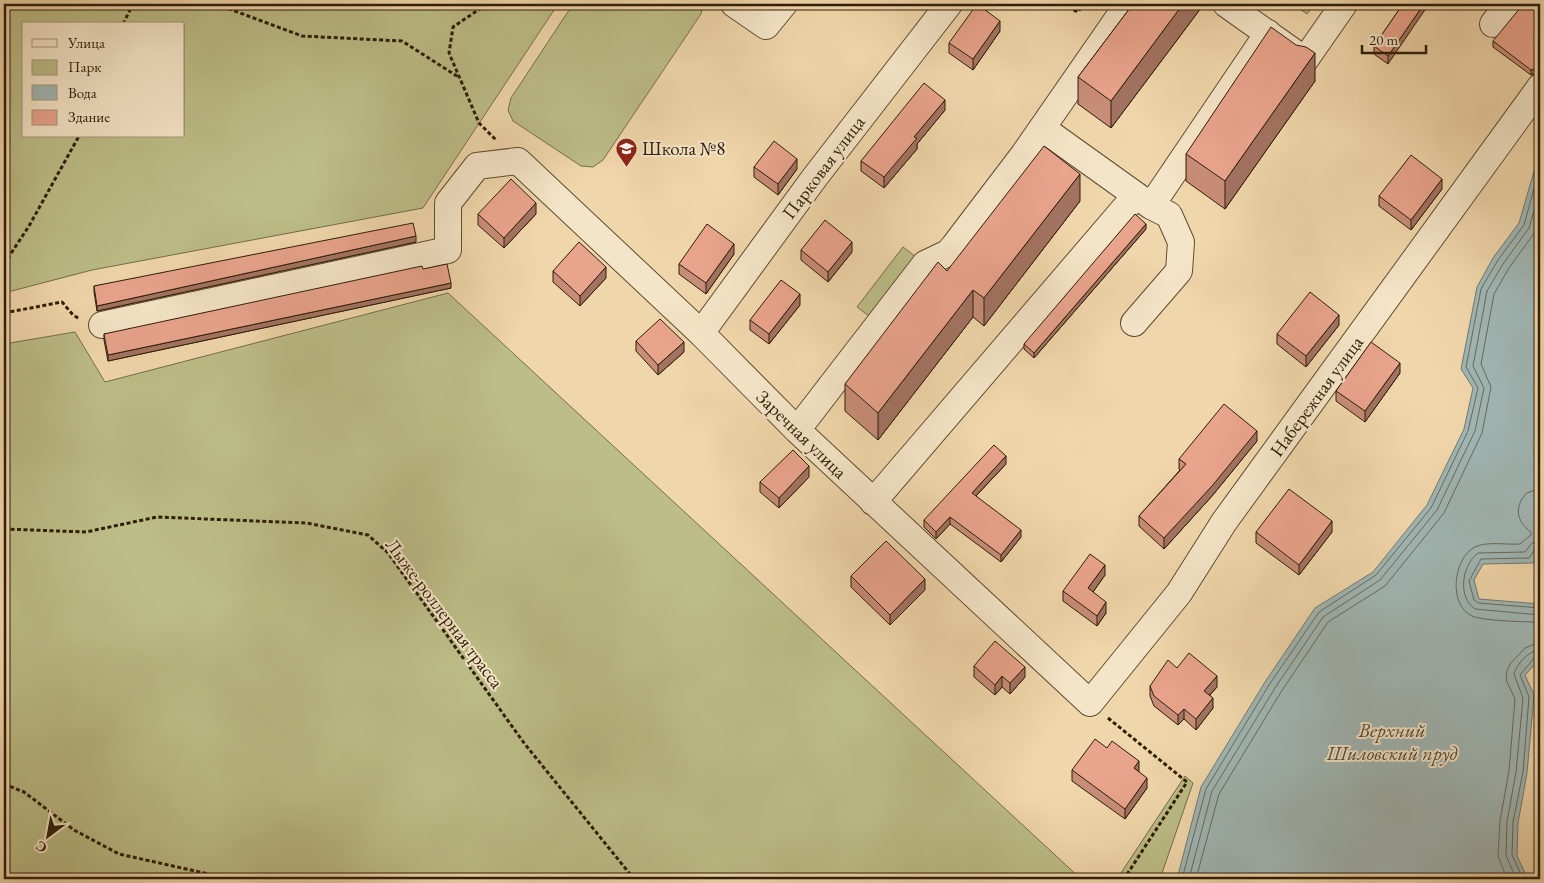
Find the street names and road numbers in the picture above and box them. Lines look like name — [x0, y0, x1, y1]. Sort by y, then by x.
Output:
street label: Парковая улица — [776, 110, 871, 224]
street label: Набережная улица — [1264, 331, 1369, 462]
street label: Заречная улица — [751, 385, 853, 484]
street label: Лыже-роллерная трасса — [380, 533, 510, 694]

